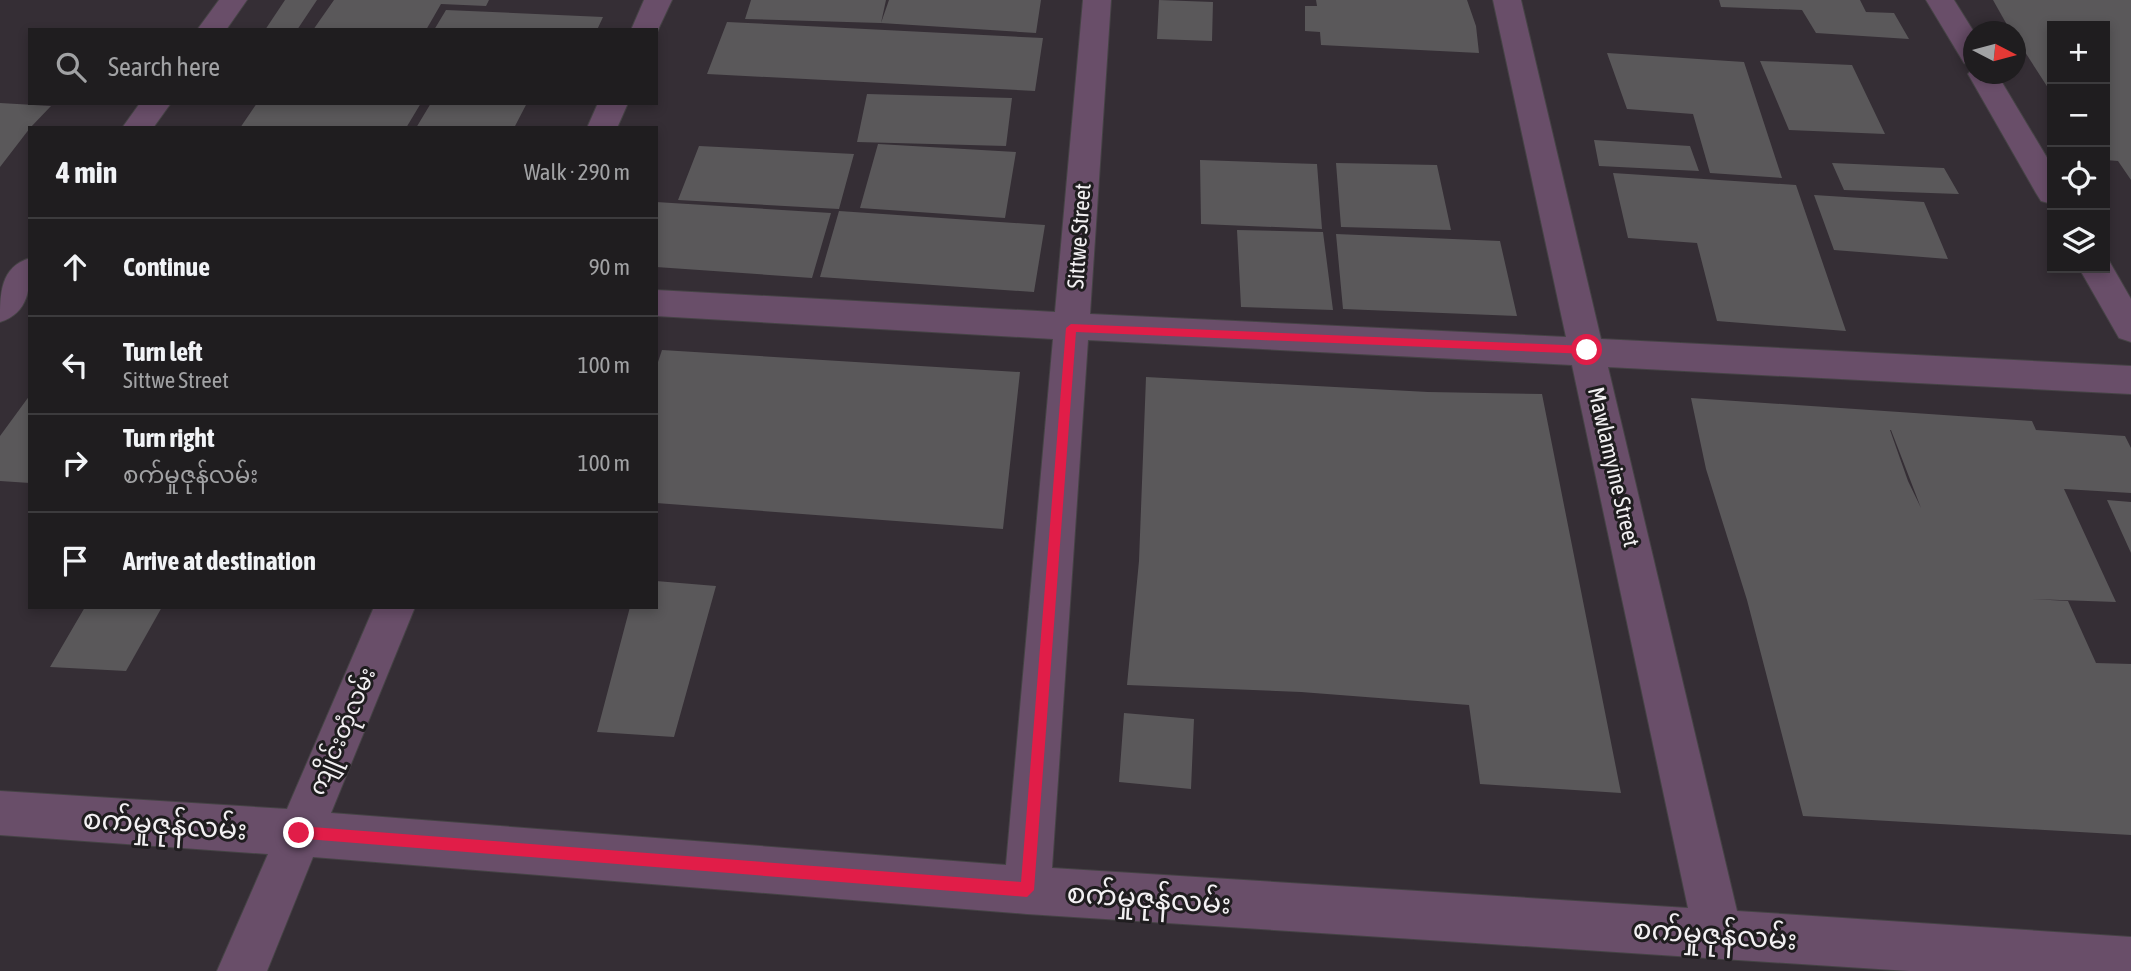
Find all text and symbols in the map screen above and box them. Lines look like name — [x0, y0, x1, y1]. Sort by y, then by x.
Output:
north arrow — [1963, 21, 2026, 84]
map controls — [2047, 21, 2110, 273]
button: + — [2047, 21, 2110, 84]
search box — [28, 28, 658, 105]
icon: search — [52, 48, 90, 86]
text: Search here — [108, 52, 220, 82]
button: − — [2047, 84, 2110, 147]
button: locate — [2047, 147, 2110, 210]
text: 4 min — [56, 155, 117, 189]
text: Walk · 290 m — [524, 159, 630, 185]
street label: Sittwe Street — [1062, 182, 1096, 290]
button: layers — [2047, 210, 2110, 273]
icon: ahead — [56, 248, 94, 286]
text: Continue — [123, 252, 210, 282]
text: 90 m — [589, 254, 630, 280]
route start — [1571, 334, 1602, 365]
text: Turn left — [123, 337, 203, 367]
icon: left — [56, 346, 94, 384]
text: 100 m — [578, 352, 630, 378]
text: Sittwe Street — [123, 367, 229, 393]
street label: Mawlamyine Street — [1583, 385, 1645, 549]
text: Turn right — [123, 423, 214, 453]
icon: right — [56, 444, 94, 482]
text: 100 m — [578, 450, 630, 476]
text: စက်မှုဇုန်လမ်း — [123, 462, 258, 488]
icon: arrive — [56, 542, 94, 580]
text: Arrive at destination — [123, 546, 316, 576]
street label: ကျိုင်းတုံလမ်း — [301, 662, 386, 801]
street label: စက်မှုဇုန်လမ်း — [81, 800, 248, 853]
route end — [283, 817, 314, 848]
street label: စက်မှုဇုန်လမ်း — [1065, 874, 1232, 927]
street label: စက်မှုဇုန်လမ်း — [1631, 910, 1798, 963]

